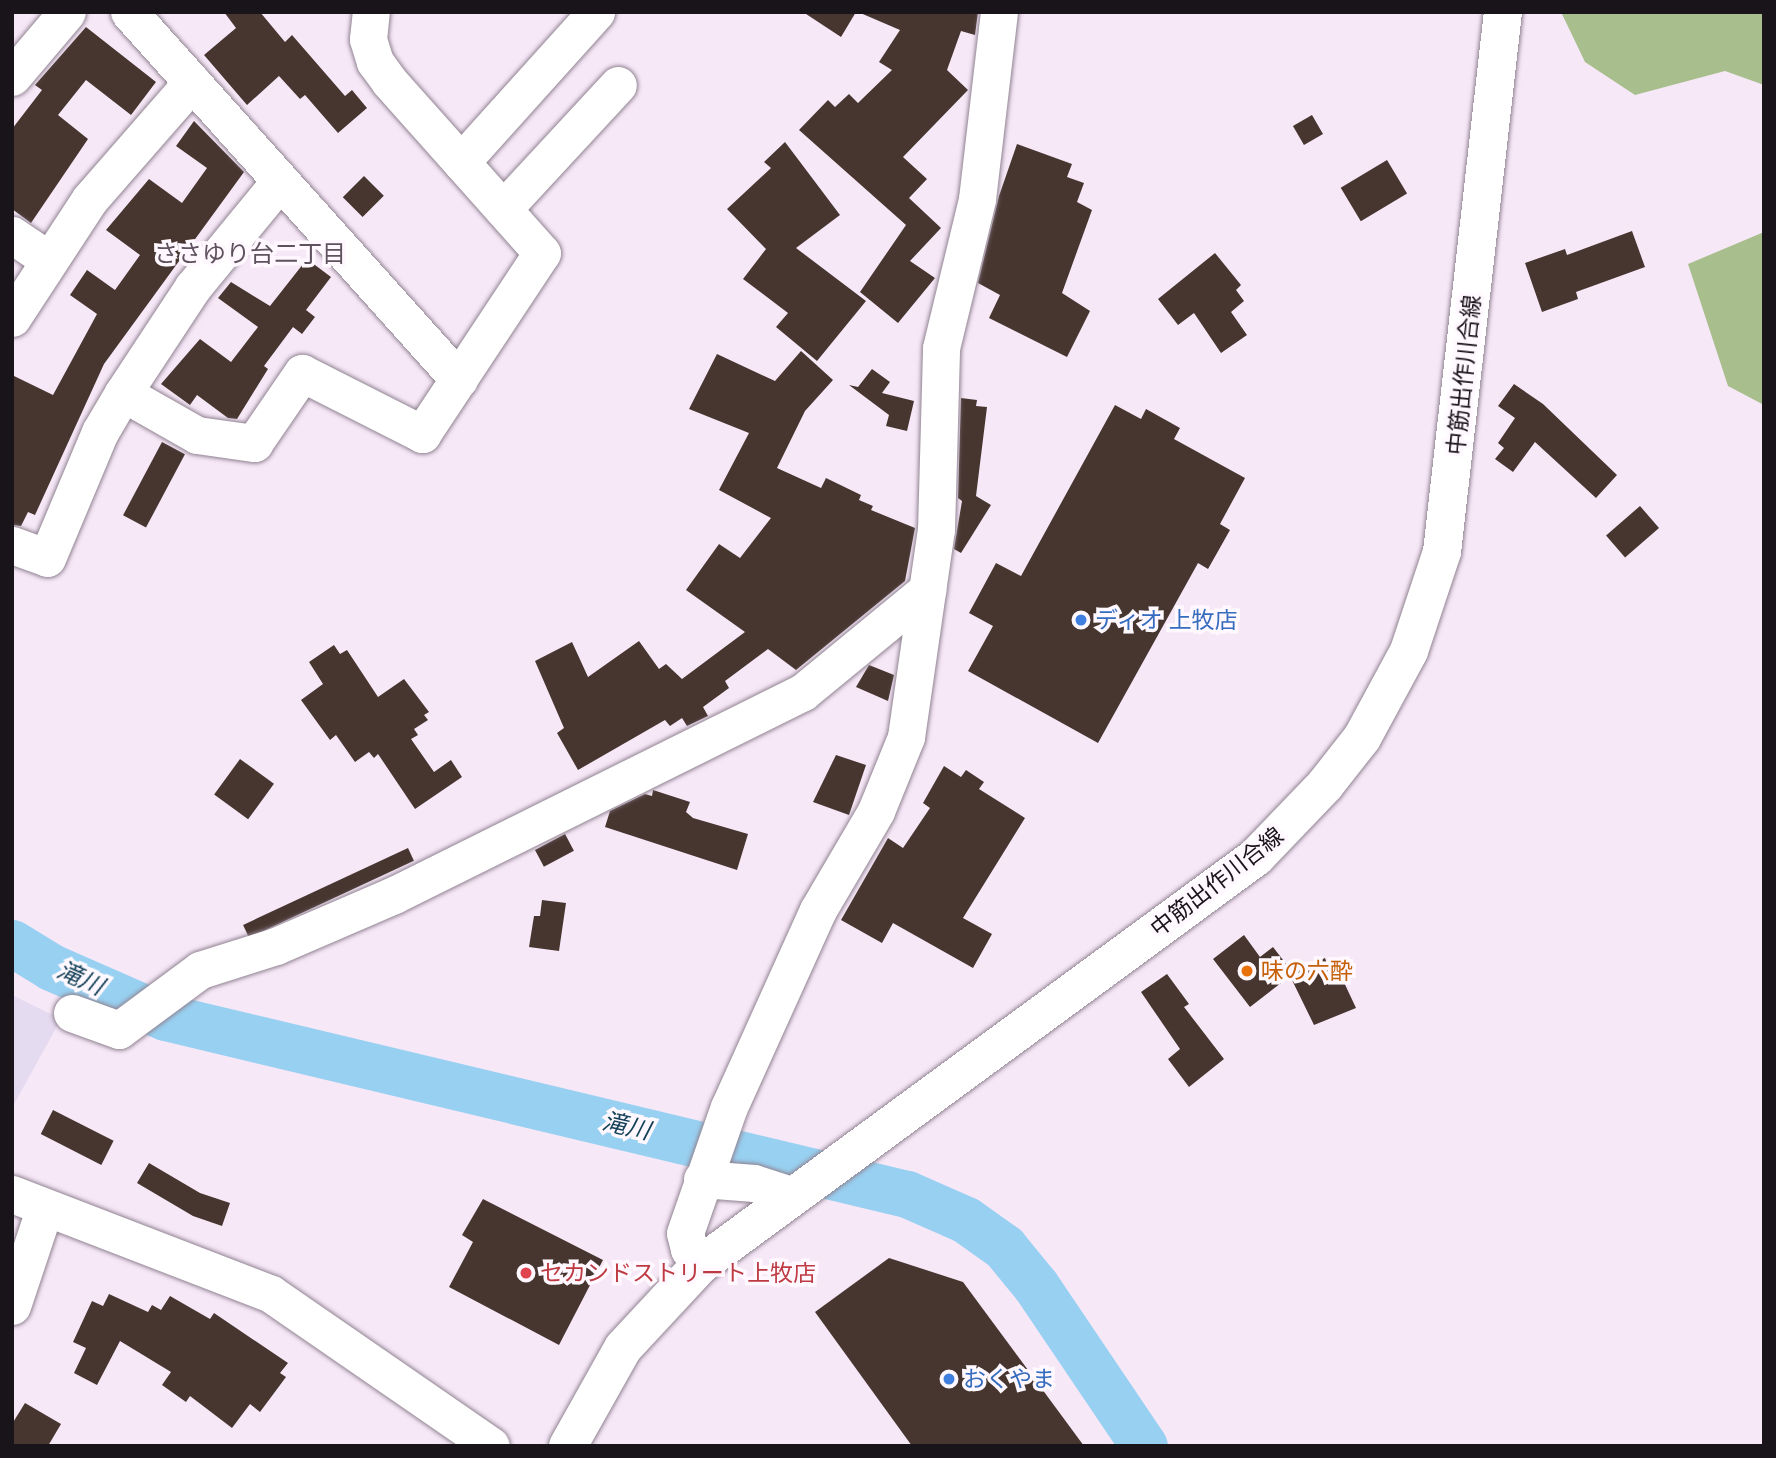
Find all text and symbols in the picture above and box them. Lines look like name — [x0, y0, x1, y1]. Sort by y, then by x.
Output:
district label: ささゆり台二丁目 — [154, 241, 346, 269]
street label: 中筋出作川合線 — [1442, 293, 1486, 457]
place label: ディオ 上牧店 — [1095, 606, 1239, 634]
marker: ディオ 上牧店 — [1073, 612, 1089, 628]
street label: 中筋出作川合線 — [1145, 822, 1289, 942]
water label: 滝川 — [52, 956, 108, 1002]
place label: 味の六酔 — [1261, 957, 1353, 985]
marker: 味の六酔 — [1239, 963, 1255, 979]
water label: 滝川 — [599, 1108, 653, 1146]
place label: セカンドストリート上牧店 — [540, 1259, 816, 1287]
marker: セカンドストリート上牧店 — [518, 1265, 534, 1281]
place label: おくやま — [963, 1365, 1055, 1393]
marker: おくやま — [941, 1371, 957, 1387]

